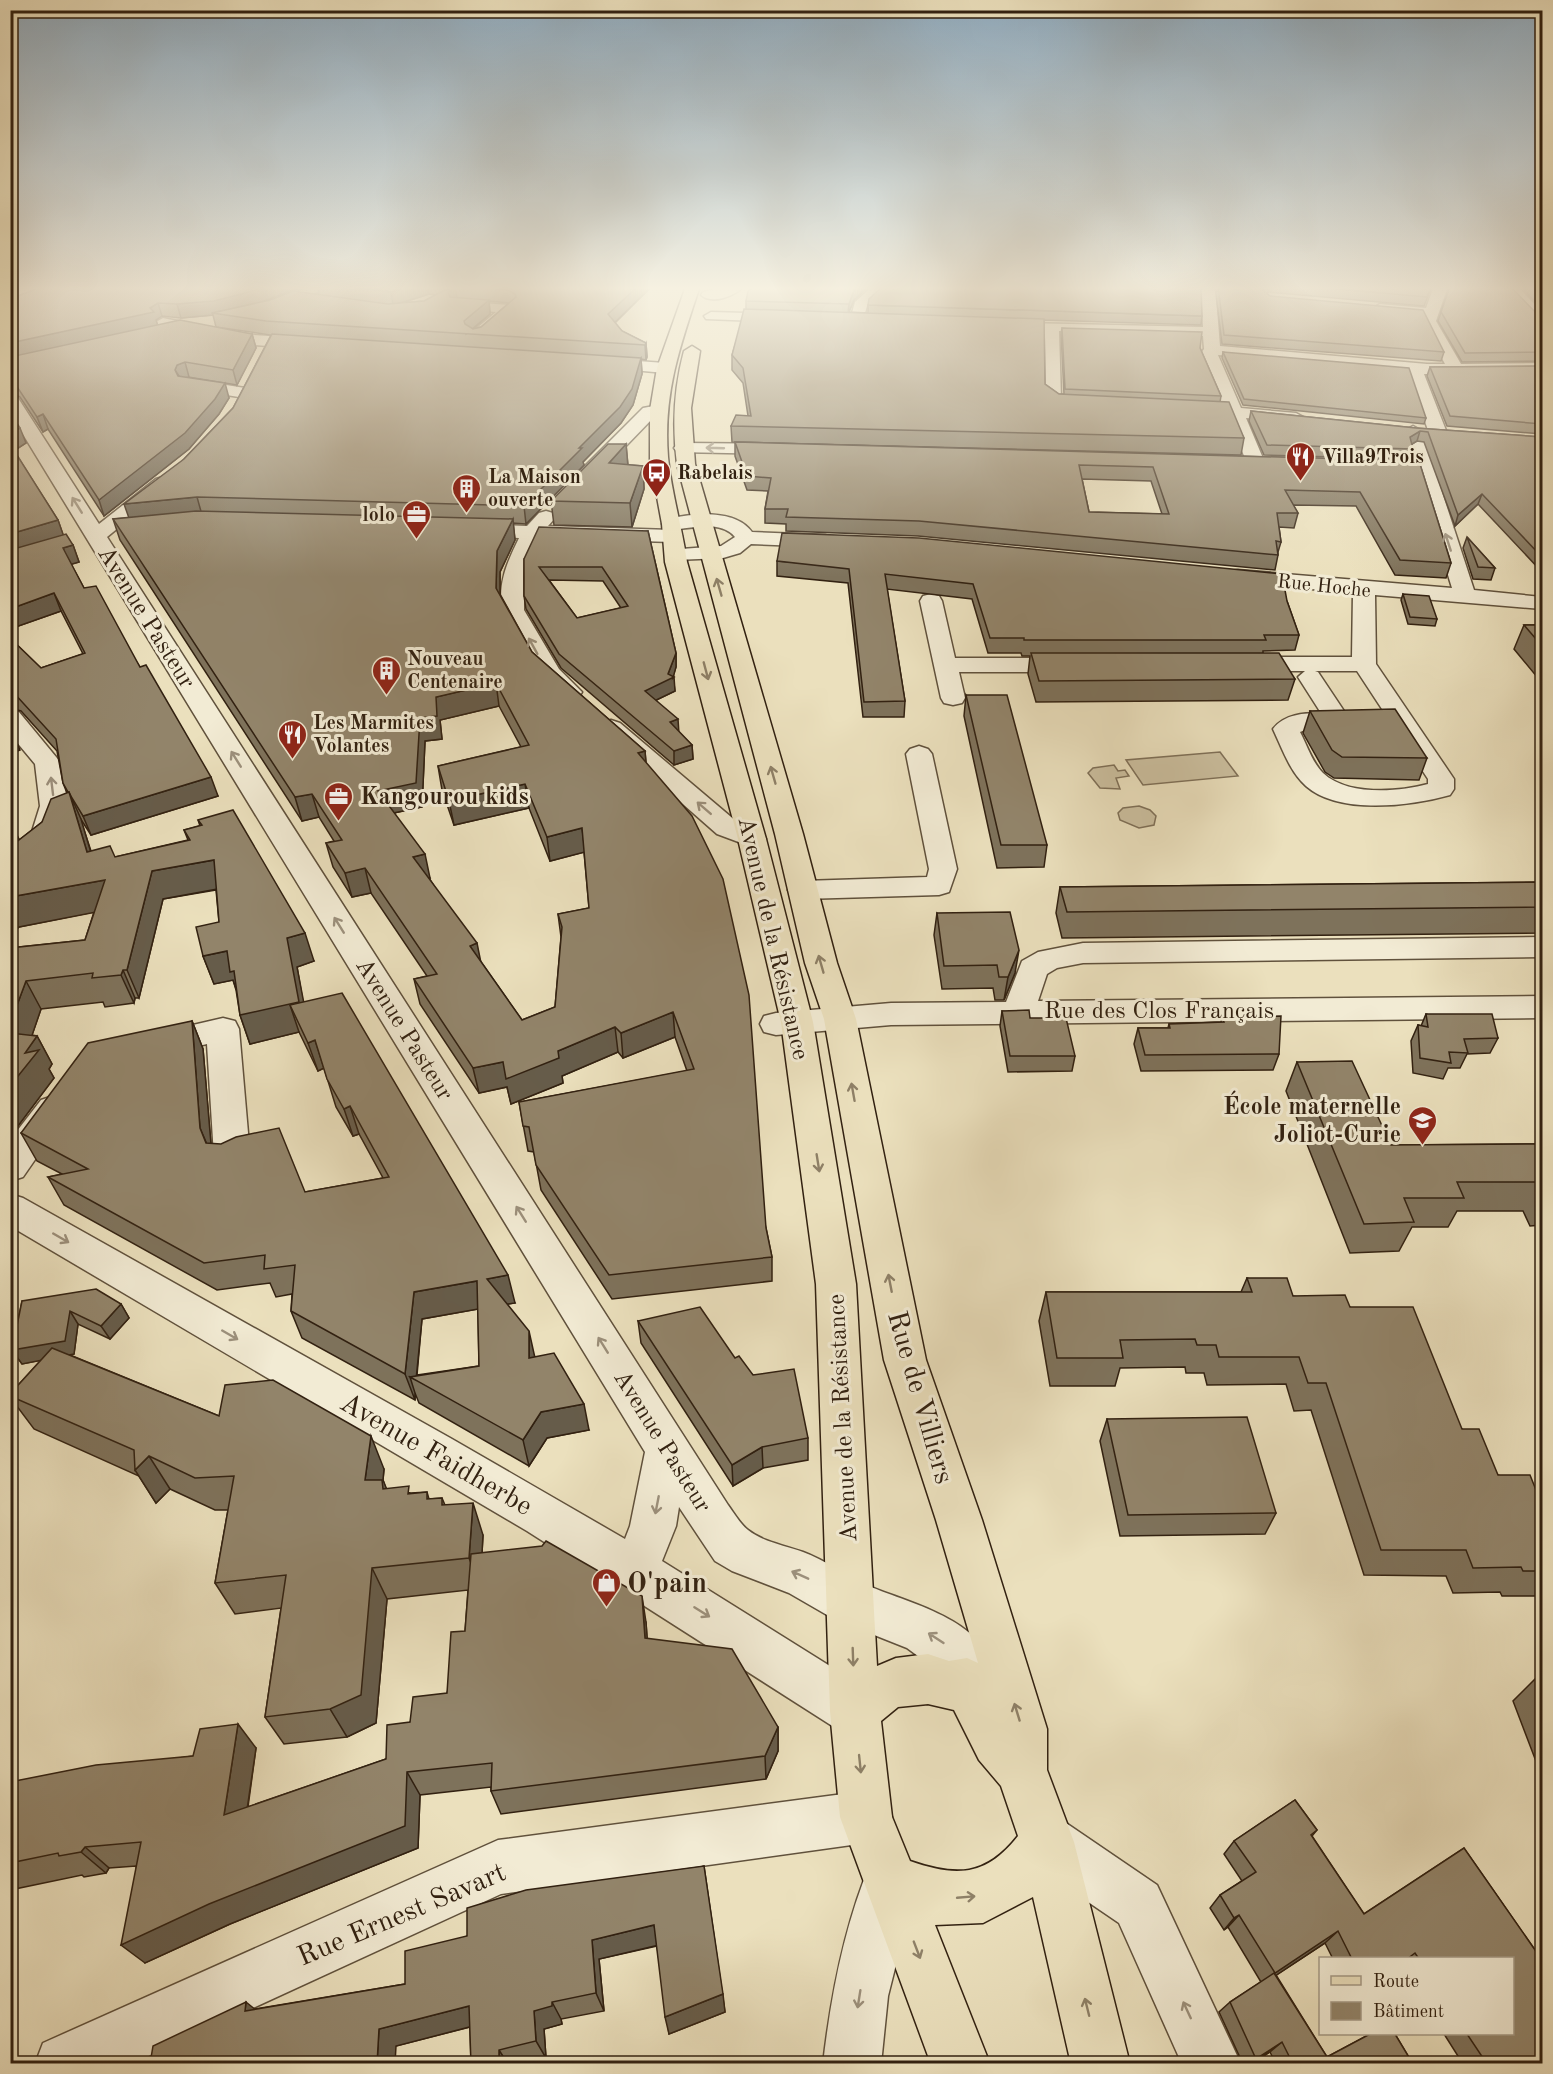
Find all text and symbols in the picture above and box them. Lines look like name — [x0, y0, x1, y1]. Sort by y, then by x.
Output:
restaurant icon: Villa9Trois — [1285, 440, 1317, 482]
one-way arrow — [706, 442, 726, 453]
place label: Villa9Trois — [1322, 448, 1424, 468]
bus stop icon: Rabelais — [640, 456, 672, 498]
place label: Rabelais — [677, 464, 753, 484]
place label: La Maison ouverte — [488, 468, 581, 511]
building icon: La Maison ouverte — [451, 472, 483, 514]
one-way arrow — [70, 497, 82, 514]
office icon: lolo — [400, 498, 432, 540]
place label: lolo — [363, 506, 395, 526]
one-way arrow — [1442, 533, 1453, 552]
street label: Avenue Pasteur — [92, 543, 199, 693]
street label: Rue Hoche — [1276, 572, 1372, 602]
one-way arrow — [713, 578, 724, 597]
one-way arrow — [527, 637, 538, 655]
place label: Nouveau Centenaire — [407, 650, 503, 693]
building icon: Nouveau Centenaire — [370, 654, 402, 696]
one-way arrow — [701, 661, 712, 680]
place label: Les Marmites Volantes — [313, 714, 434, 757]
restaurant icon: Les Marmites Volantes — [276, 718, 308, 760]
one-way arrow — [229, 751, 241, 768]
one-way arrow — [766, 766, 778, 785]
one-way arrow — [47, 776, 58, 796]
office icon: Kangourou kids — [323, 780, 355, 822]
place label: Kangourou kids — [360, 786, 529, 810]
one-way arrow — [696, 801, 711, 815]
street label: Avenue de la Résistance — [732, 815, 812, 1062]
one-way arrow — [333, 916, 346, 933]
street label: Avenue Pasteur — [350, 955, 457, 1105]
one-way arrow — [815, 955, 826, 974]
street label: Rue des Clos Français — [1044, 1000, 1274, 1024]
one-way arrow — [847, 1083, 858, 1102]
place label: École maternelle Joliot-Curie — [1223, 1090, 1401, 1148]
school or university icon: École maternelle Joliot-Curie — [1406, 1104, 1438, 1146]
one-way arrow — [813, 1153, 824, 1172]
one-way arrow — [515, 1206, 527, 1223]
one-way arrow — [52, 1232, 69, 1244]
one-way arrow — [884, 1274, 895, 1294]
street label: Avenue de la Résistance — [826, 1293, 862, 1543]
street label: Rue de Villiers — [881, 1308, 957, 1487]
one-way arrow — [221, 1329, 238, 1341]
one-way arrow — [597, 1337, 609, 1354]
street label: Avenue Pasteur — [608, 1367, 715, 1517]
street label: Avenue Faidherbe — [335, 1389, 536, 1522]
one-way arrow — [651, 1495, 662, 1515]
shop icon: O'pain — [590, 1566, 622, 1608]
one-way arrow — [791, 1569, 809, 1580]
place label: O'pain — [627, 1571, 707, 1599]
one-way arrow — [694, 1605, 711, 1618]
one-way arrow — [928, 1632, 945, 1644]
one-way arrow — [847, 1646, 859, 1666]
one-way arrow — [1011, 1703, 1022, 1722]
one-way arrow — [855, 1754, 866, 1774]
street label: Rue Ernest Savart — [294, 1859, 511, 1972]
one-way arrow — [956, 1891, 976, 1902]
one-way arrow — [912, 1940, 923, 1959]
legend — [1319, 1957, 1514, 2035]
text: Route — [1373, 1973, 1419, 1991]
one-way arrow — [853, 1988, 864, 2008]
one-way arrow — [1080, 1997, 1092, 2016]
one-way arrow — [1181, 2002, 1192, 2020]
text: Bâtiment — [1373, 2003, 1444, 2021]

